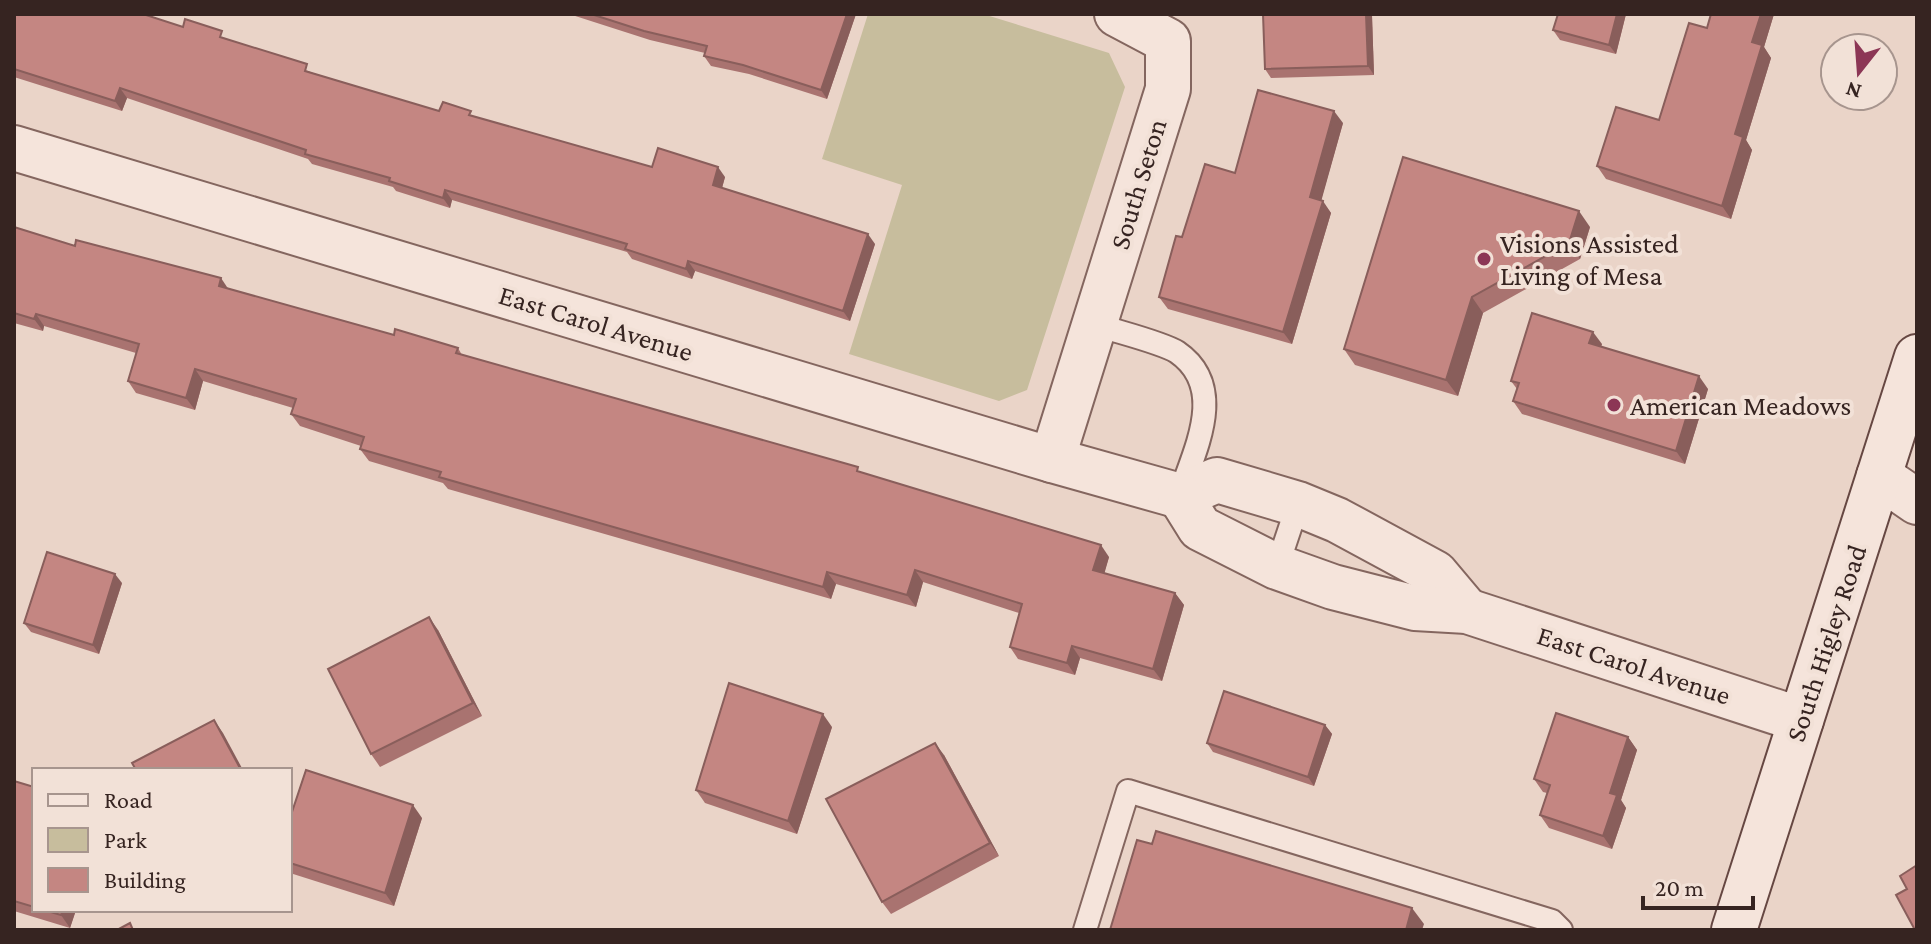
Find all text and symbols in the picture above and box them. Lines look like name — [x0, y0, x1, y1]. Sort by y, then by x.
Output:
north arrow — [1819, 32, 1899, 112]
text: N — [1842, 77, 1864, 105]
street label: South Seton — [1103, 115, 1173, 253]
place label: Visions Assisted Living of Mesa — [1500, 228, 1679, 291]
marker: Visions Assisted Living of Mesa — [1475, 250, 1493, 268]
street label: East Carol Avenue — [495, 279, 697, 367]
place label: American Meadows — [1630, 390, 1851, 421]
marker: American Meadows — [1605, 396, 1623, 414]
street label: South Higley Road — [1780, 540, 1873, 745]
street label: East Carol Avenue — [1533, 619, 1735, 711]
legend — [32, 768, 292, 912]
text: Road — [104, 786, 153, 813]
text: Park — [104, 826, 147, 853]
scale bar — [1643, 860, 1753, 910]
text: Building — [104, 866, 186, 893]
text: 20 m — [1655, 874, 1704, 901]

